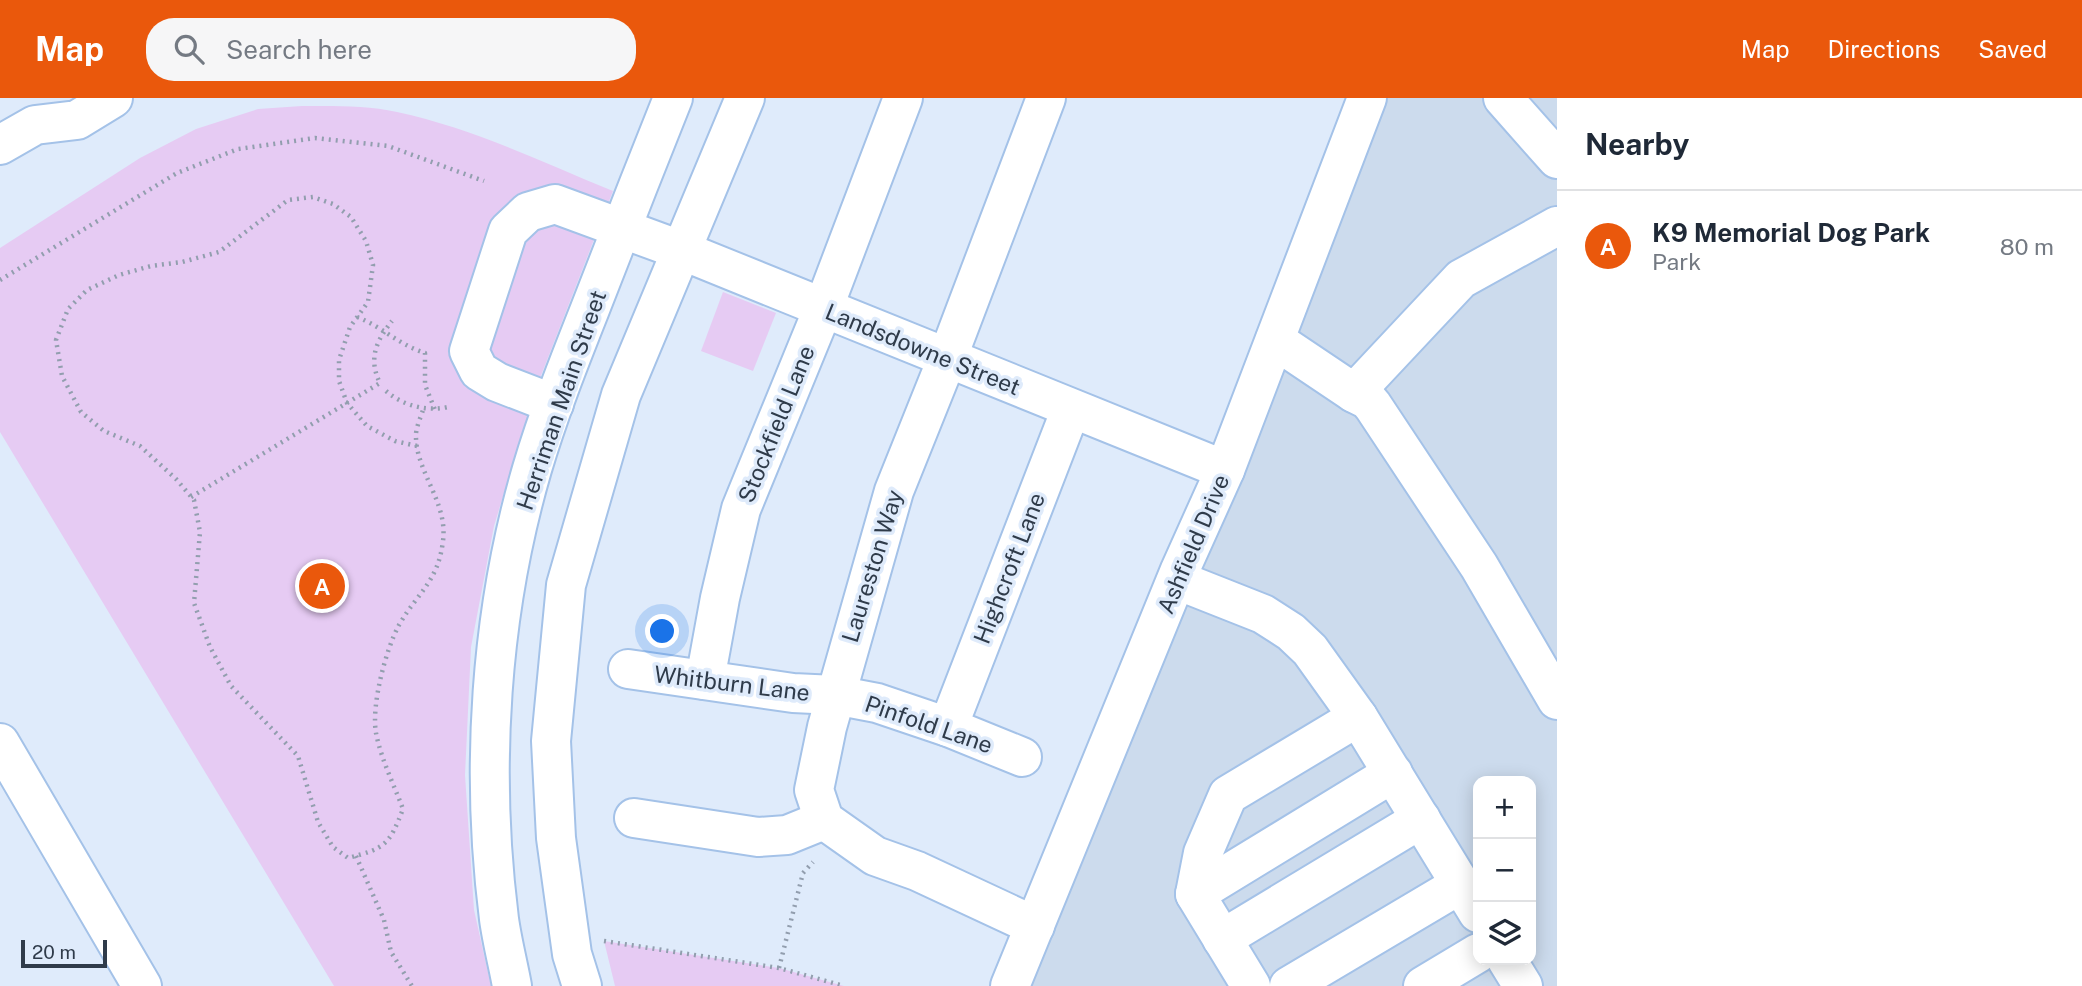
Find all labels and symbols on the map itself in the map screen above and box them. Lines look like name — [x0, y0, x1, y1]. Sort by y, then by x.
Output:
street label: Herriman Main Street — [511, 287, 611, 513]
street label: Landsdowne Street — [822, 298, 1024, 400]
street label: Stockfield Lane — [732, 342, 820, 506]
street label: Ashfield Drive — [1151, 470, 1235, 618]
street label: Laureston Way — [836, 487, 908, 645]
street label: Highcroft Lane — [968, 489, 1050, 647]
pin: A — [299, 560, 345, 612]
your location — [645, 614, 679, 648]
street label: Whitburn Lane — [653, 660, 811, 706]
street label: Pinfold Lane — [862, 690, 996, 758]
scale bar — [21, 937, 107, 969]

